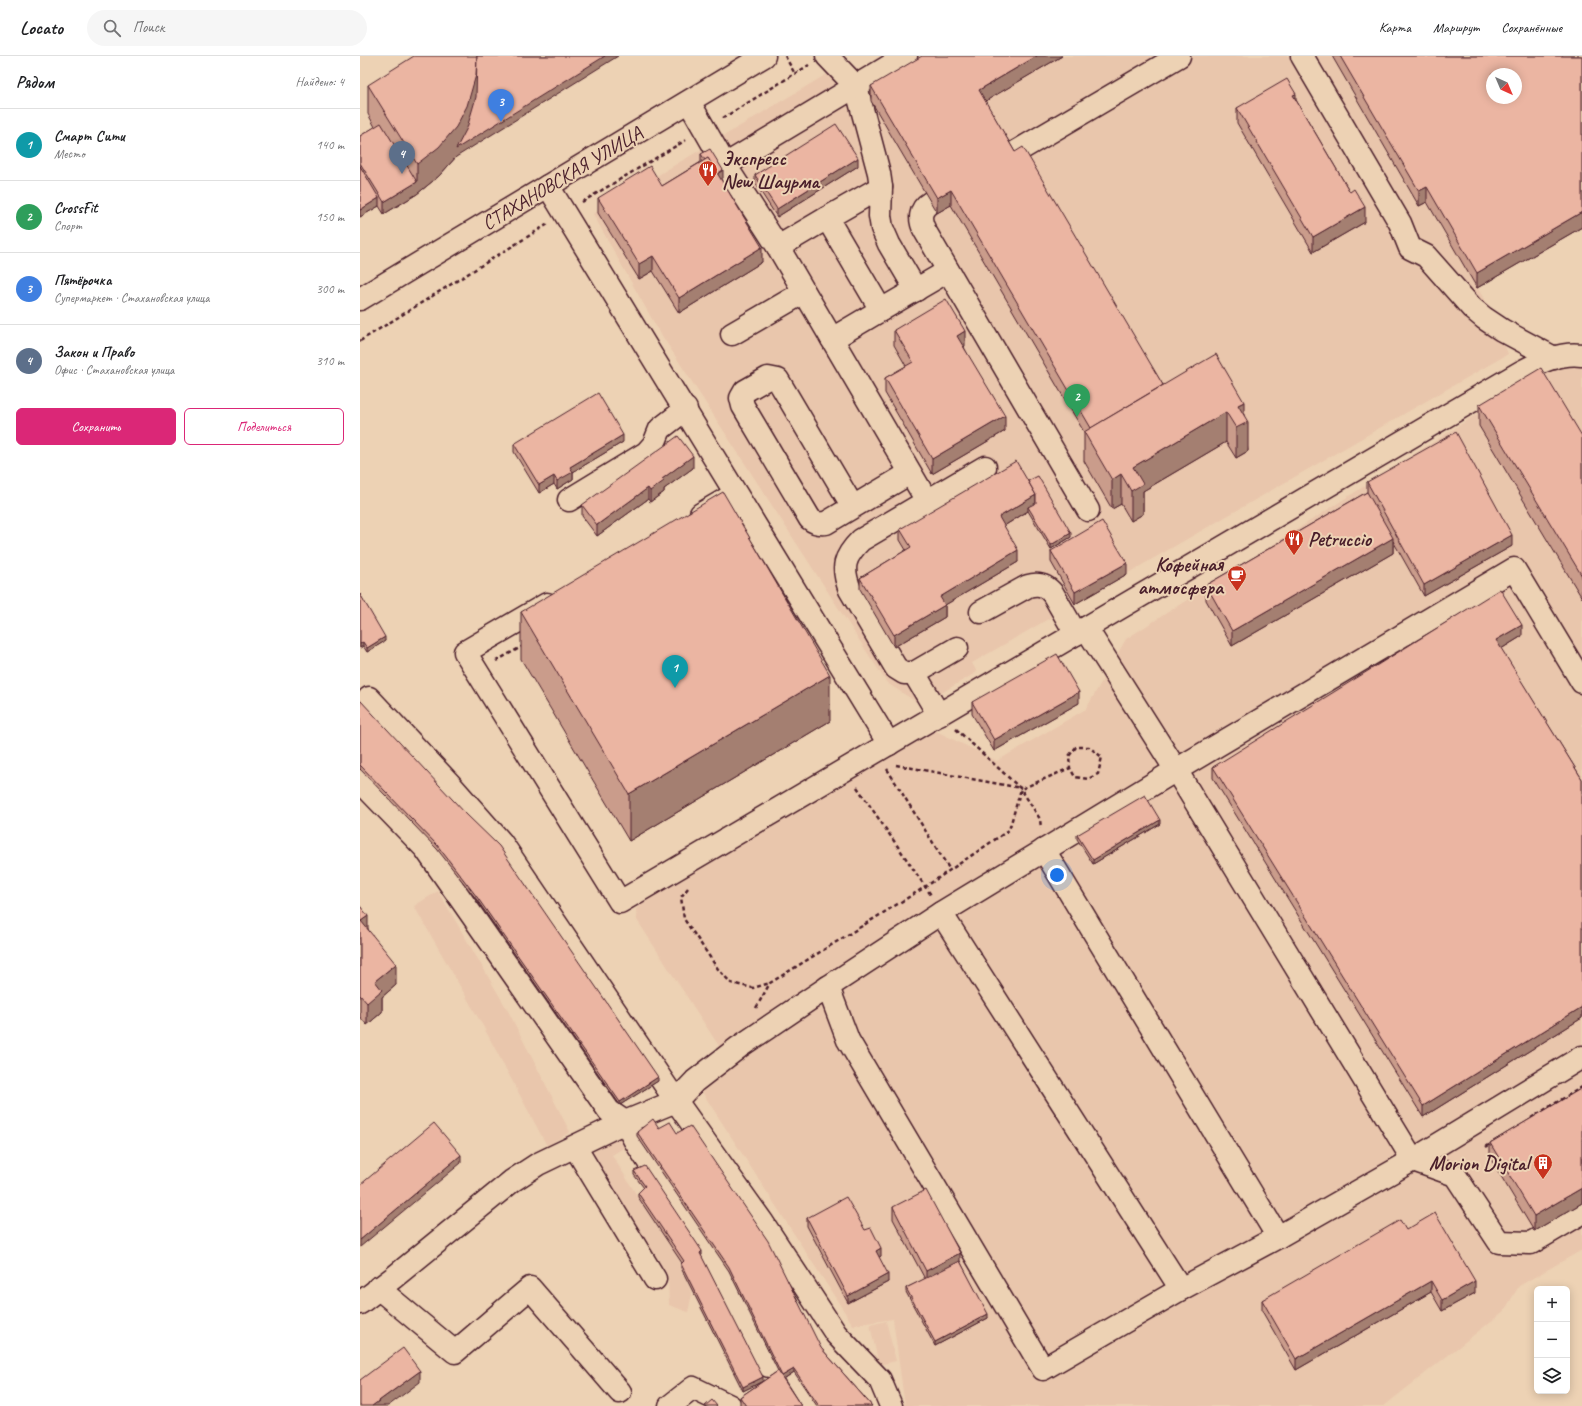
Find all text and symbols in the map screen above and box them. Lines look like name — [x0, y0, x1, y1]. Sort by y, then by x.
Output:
search box — [87, 10, 367, 46]
text: Locato — [20, 16, 63, 40]
icon: search — [101, 17, 123, 39]
text: Поиск — [133, 18, 165, 37]
text: Карта — [1379, 19, 1411, 36]
text: Маршрут — [1433, 19, 1479, 36]
text: Сохранённые — [1501, 19, 1562, 36]
north arrow — [1486, 68, 1522, 104]
text: Рядом — [16, 72, 54, 93]
text: Найдено: 4 — [296, 74, 344, 90]
pin: 3 — [488, 89, 514, 122]
street label: СТАХАНОВСКАЯ УЛИЦА — [477, 120, 648, 236]
text: Смарт Сити — [54, 127, 125, 146]
text: 1 — [26, 137, 32, 153]
text: 140 m — [316, 137, 344, 153]
pin: 4 — [389, 141, 415, 174]
text: Место — [54, 146, 85, 162]
place label: Экспресс New Шаурма — [722, 146, 821, 195]
restaurant icon: Экспресс New Шаурма — [697, 159, 719, 187]
text: CrossFit — [54, 199, 98, 218]
text: 2 — [26, 209, 32, 225]
text: 150 m — [316, 209, 344, 225]
text: Спорт — [54, 218, 82, 234]
text: Пятёрочка — [54, 271, 111, 290]
text: 3 — [26, 281, 32, 297]
text: 300 m — [316, 281, 344, 297]
text: Супермаркет · Стахановская улица — [54, 290, 210, 306]
text: Закон и Право — [54, 343, 134, 362]
text: 4 — [26, 353, 32, 369]
text: 310 m — [316, 353, 344, 369]
text: Офис · Стахановская улица — [54, 362, 174, 378]
pin: 2 — [1064, 384, 1090, 417]
button: Сохранить — [16, 408, 176, 445]
button: Поделиться — [184, 408, 344, 445]
place label: Petruccio — [1308, 527, 1373, 552]
restaurant icon: Petruccio — [1283, 528, 1305, 556]
place label: Кофейная атмосфера — [1138, 552, 1225, 600]
cafe icon: Кофейная атмосфера — [1226, 564, 1248, 592]
pin: 1 — [662, 655, 688, 688]
your location — [1047, 865, 1067, 885]
place label: Morion Digital — [1429, 1151, 1532, 1176]
building icon: Morion Digital — [1532, 1152, 1554, 1180]
map controls — [1534, 1286, 1570, 1394]
button: + — [1534, 1286, 1570, 1322]
button: − — [1534, 1322, 1570, 1358]
button: layers — [1534, 1358, 1570, 1394]

